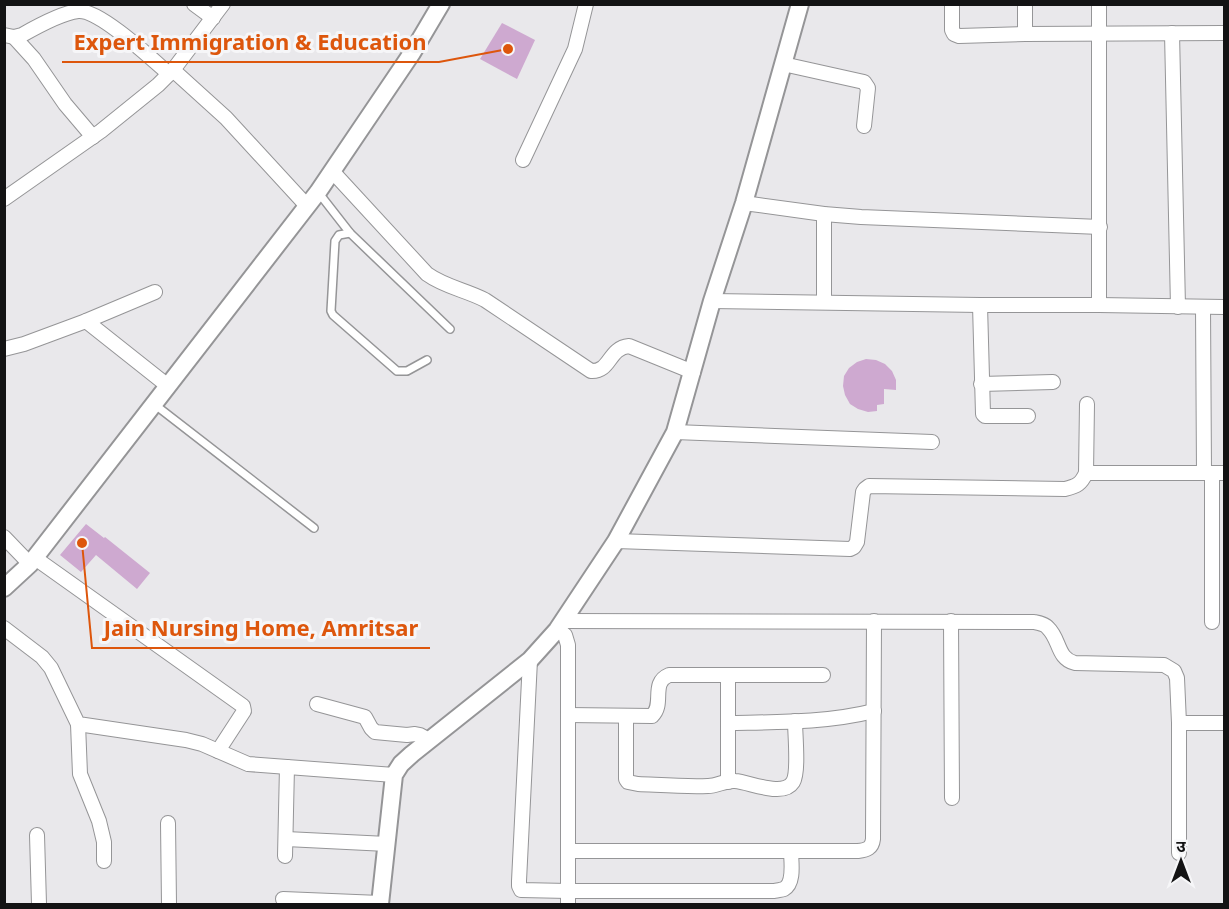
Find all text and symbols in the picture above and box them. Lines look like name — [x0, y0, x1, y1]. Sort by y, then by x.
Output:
callout: Expert Immigration & Education — [62, 22, 439, 62]
text: Expert Immigration & Education — [73, 26, 427, 56]
callout: Jain Nursing Home, Amritsar — [92, 608, 430, 648]
text: Jain Nursing Home, Amritsar — [102, 612, 418, 642]
north arrow — [1151, 831, 1211, 891]
text: उ — [1176, 835, 1186, 857]

